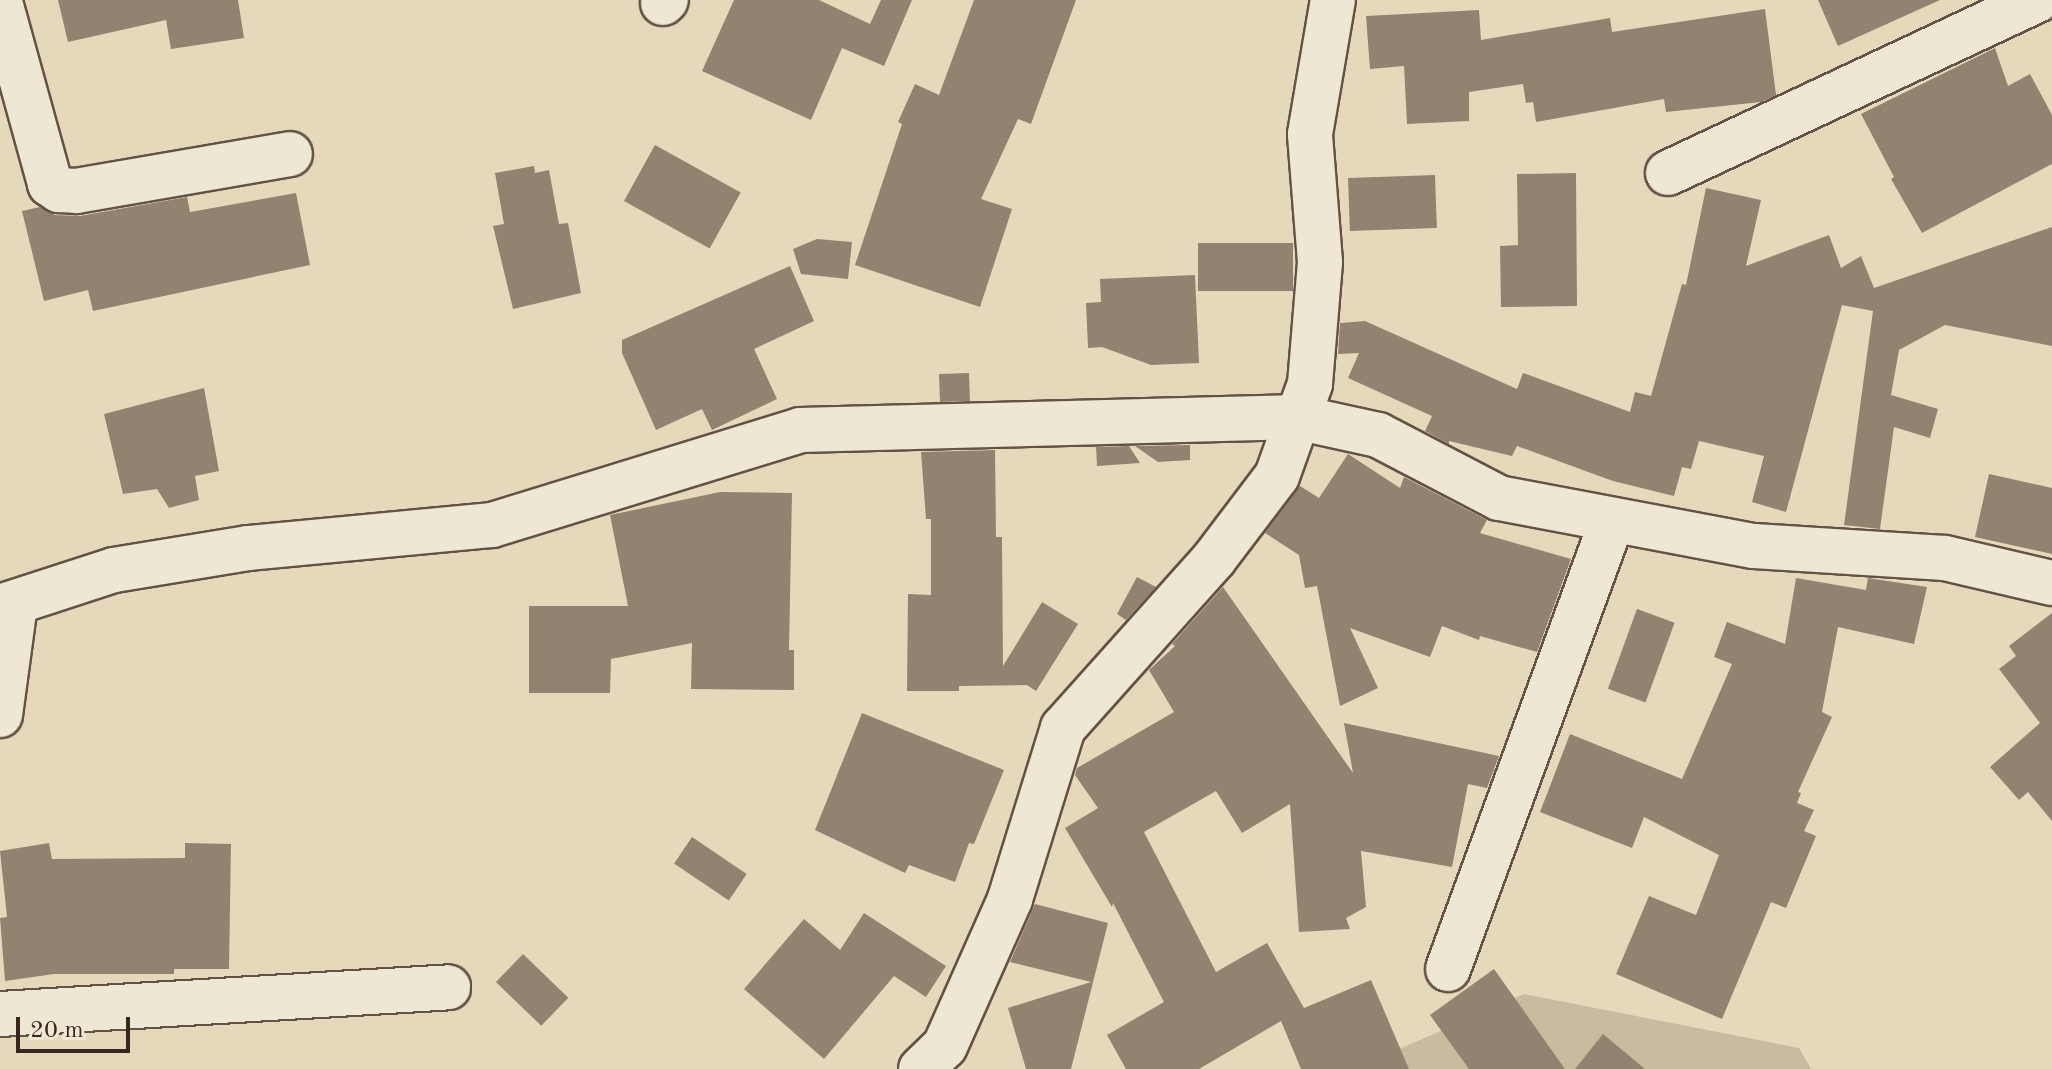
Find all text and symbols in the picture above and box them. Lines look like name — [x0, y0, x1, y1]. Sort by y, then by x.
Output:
scale bar — [20, 1001, 134, 1051]
text: 20 m — [30, 1019, 84, 1043]

